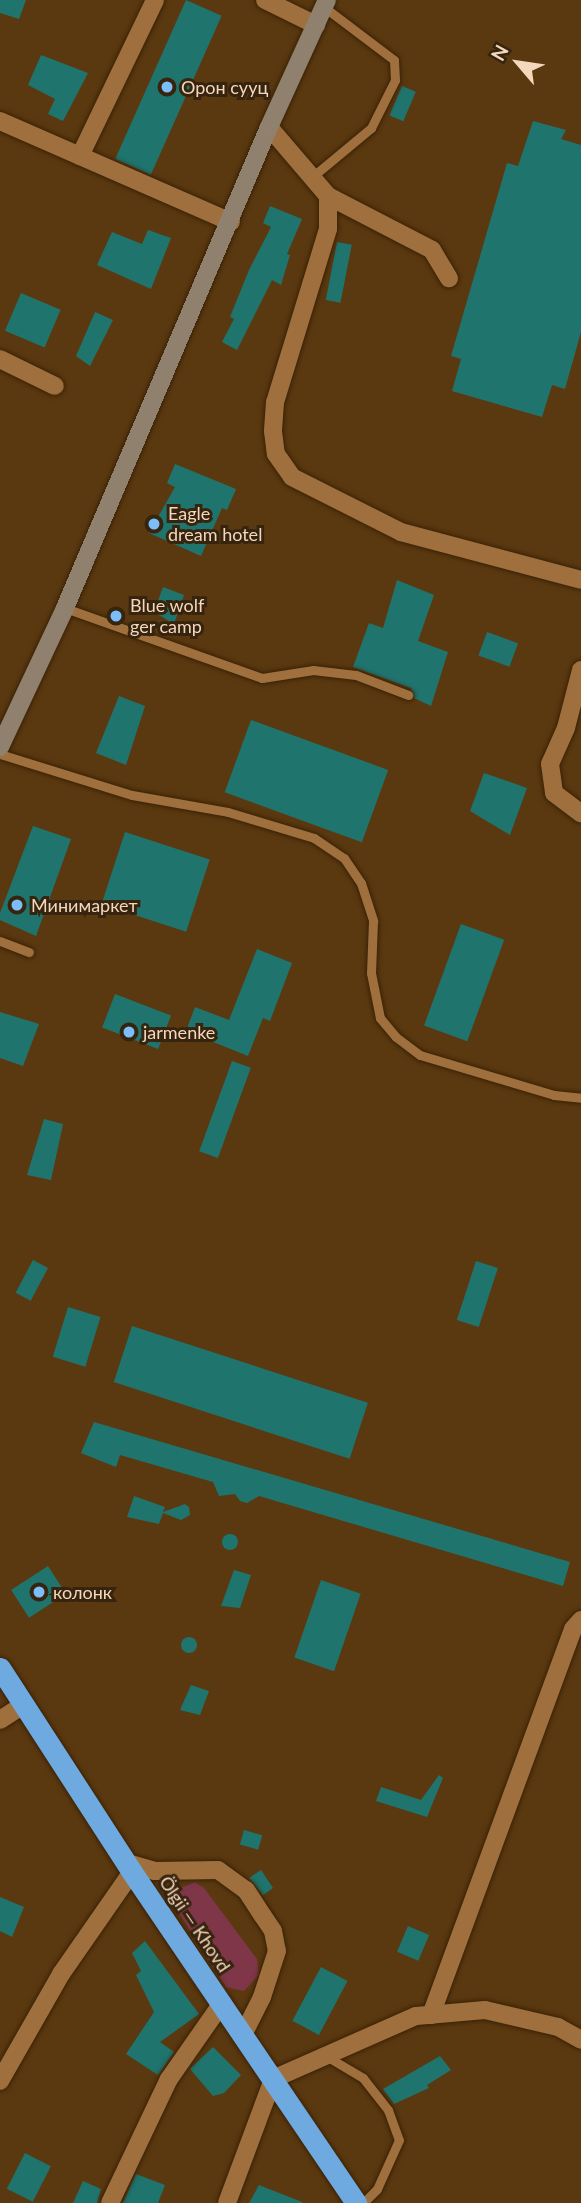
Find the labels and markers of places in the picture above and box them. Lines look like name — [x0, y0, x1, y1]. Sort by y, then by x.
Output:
place label: Орон сууц — [181, 76, 268, 98]
marker: Орон сууц — [159, 79, 175, 95]
place label: Eagle dream hotel — [168, 503, 262, 546]
marker: Eagle dream hotel — [146, 516, 162, 532]
place label: Blue wolf ger camp — [130, 595, 205, 638]
marker: Blue wolf ger camp — [108, 608, 124, 624]
place label: Минимаркет — [31, 894, 138, 916]
marker: Минимаркет — [9, 897, 25, 913]
place label: jarmenke — [143, 1021, 215, 1043]
marker: jarmenke — [121, 1024, 137, 1040]
place label: колонк — [53, 1581, 112, 1603]
marker: колонк — [31, 1584, 47, 1600]

